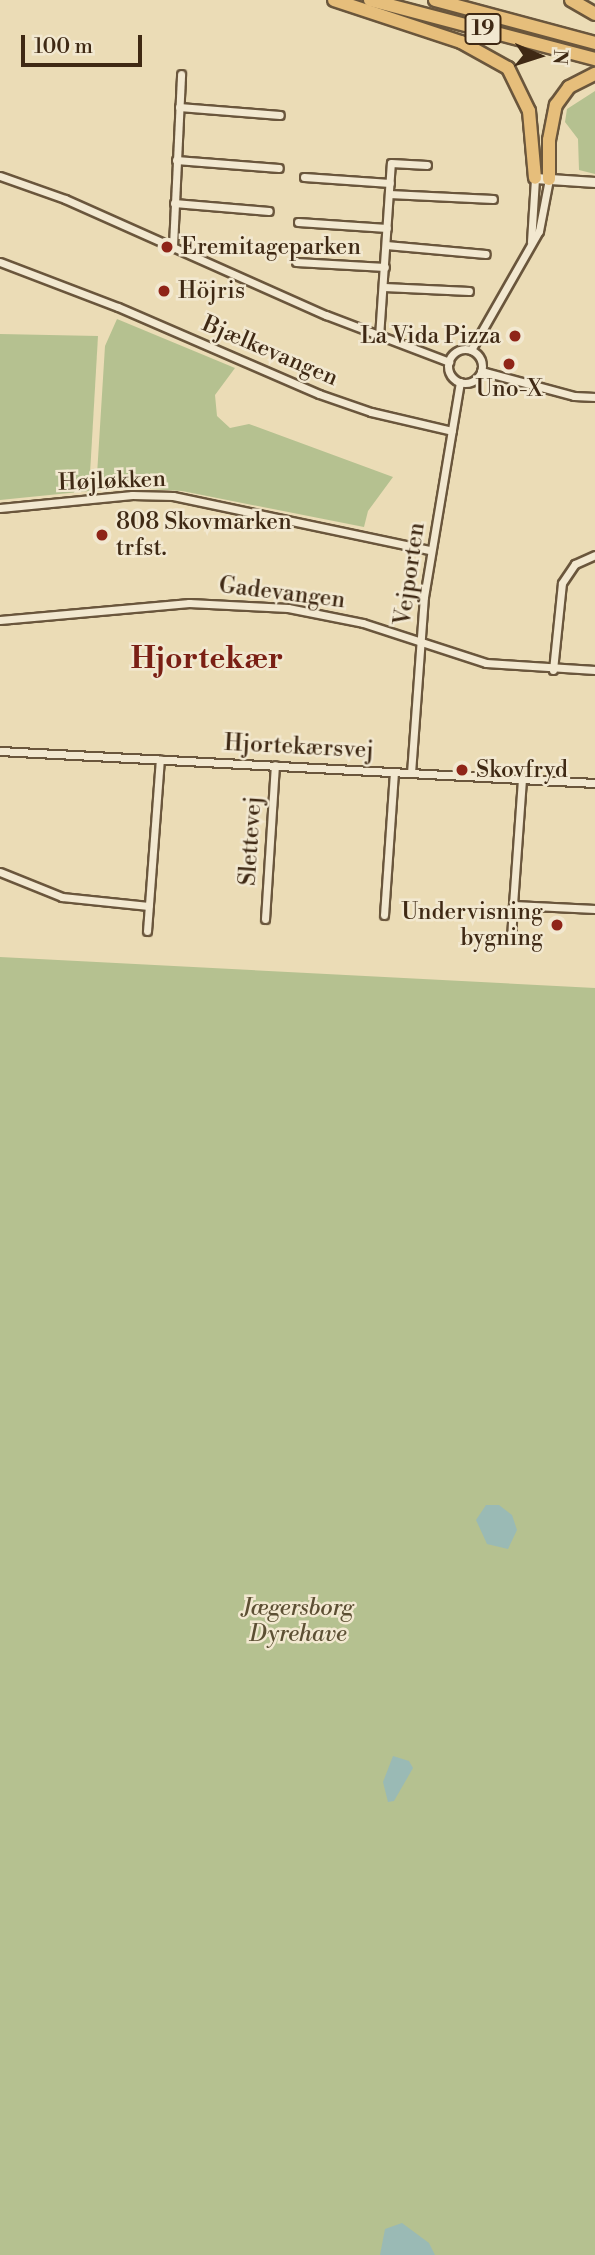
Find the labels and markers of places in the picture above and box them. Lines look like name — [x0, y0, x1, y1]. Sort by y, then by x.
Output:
place label: Eremitageparken — [181, 233, 361, 261]
marker: Eremitageparken — [159, 239, 175, 255]
place label: Höjris — [178, 277, 245, 305]
marker: Höjris — [156, 283, 172, 299]
place label: La Vida Pizza — [360, 322, 501, 350]
marker: La Vida Pizza — [507, 328, 523, 344]
marker: Uno-X — [501, 356, 517, 372]
place label: Uno-X — [476, 375, 542, 403]
place label: 808 Skovmarken trfst. — [116, 508, 292, 562]
marker: 808 Skovmarken trfst. — [94, 527, 110, 543]
place label: Skovfryd — [476, 756, 568, 784]
marker: Skovfryd — [454, 762, 470, 778]
place label: Undervisning bygning — [401, 898, 543, 952]
marker: Undervisning bygning — [549, 917, 565, 933]

